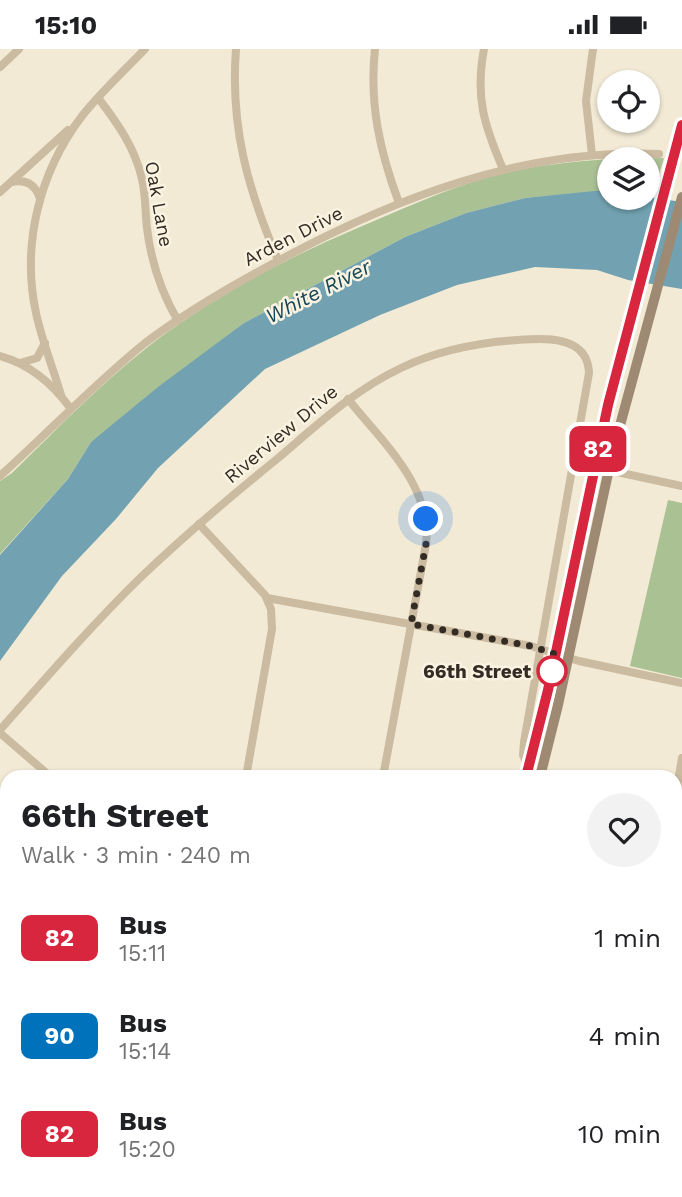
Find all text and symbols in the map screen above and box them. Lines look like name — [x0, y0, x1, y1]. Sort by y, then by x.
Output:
text: 15:10 — [35, 10, 97, 40]
map controls — [597, 70, 660, 210]
button: locate — [597, 70, 660, 133]
button: layers — [597, 147, 660, 210]
street label: Oak Lane — [140, 159, 178, 249]
street label: Arden Drive — [240, 201, 346, 271]
water label: White River — [261, 253, 376, 328]
street label: Riverview Drive — [220, 380, 342, 488]
line badge: 82 — [566, 426, 630, 472]
text: 82 — [583, 435, 613, 463]
your location — [408, 501, 443, 536]
marker: 66th Street — [537, 656, 567, 686]
place label: 66th Street — [423, 660, 532, 683]
button: heart — [587, 793, 661, 867]
text: 66th Street — [21, 796, 209, 835]
text: Walk · 3 min · 240 m — [21, 842, 251, 869]
text: Bus — [119, 910, 167, 940]
text: 1 min — [594, 923, 661, 953]
text: 82 — [45, 924, 74, 952]
text: 15:11 — [119, 940, 166, 967]
text: Bus — [119, 1008, 167, 1038]
text: 4 min — [588, 1021, 661, 1051]
text: 90 — [44, 1022, 75, 1050]
text: 15:14 — [119, 1038, 171, 1065]
text: Bus — [119, 1106, 167, 1136]
text: 10 min — [578, 1119, 661, 1149]
text: 82 — [45, 1120, 74, 1148]
text: 15:20 — [119, 1136, 176, 1163]

